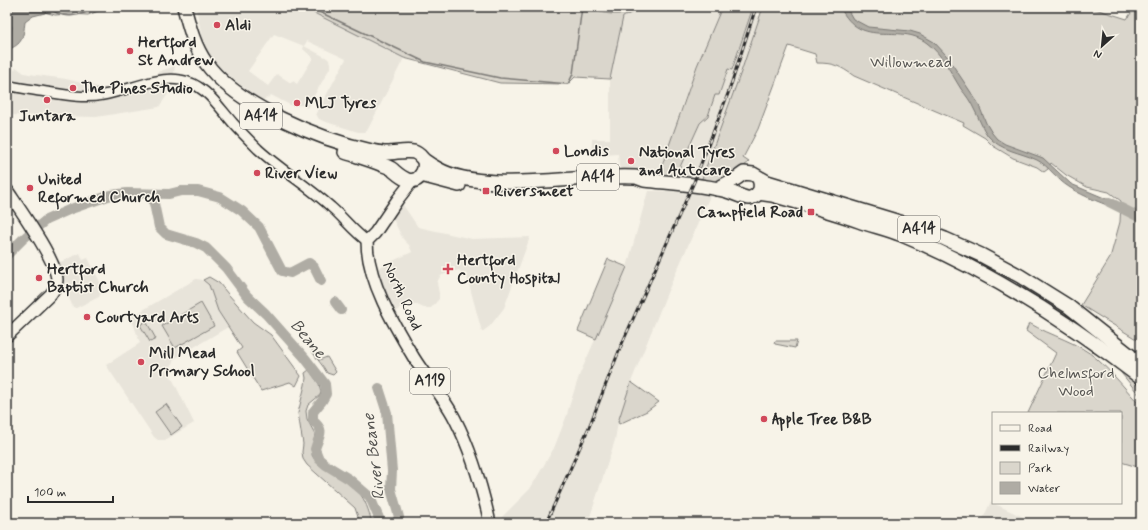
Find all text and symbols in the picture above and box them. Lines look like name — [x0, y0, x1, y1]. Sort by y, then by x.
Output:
place label: Aldi — [225, 15, 251, 36]
marker: Aldi — [212, 20, 222, 30]
north arrow — [1082, 26, 1122, 66]
place label: Hertford St Andrew — [138, 32, 214, 71]
marker: Hertford St Andrew — [125, 46, 135, 56]
text: N — [1091, 46, 1104, 62]
park label: Willowmead — [870, 52, 952, 73]
place label: The Pines Studio — [81, 78, 193, 99]
marker: The Pines Studio — [68, 83, 78, 93]
place label: MLJ Tyres — [305, 93, 377, 114]
marker: Juntara — [42, 95, 52, 105]
marker: MLJ Tyres — [292, 98, 302, 108]
road number: A414 — [240, 103, 282, 129]
place label: Juntara — [19, 106, 76, 127]
place label: Londis — [564, 141, 610, 162]
place label: National Tyres and Autocare — [639, 142, 736, 181]
marker: Londis — [551, 146, 561, 156]
marker: National Tyres and Autocare — [626, 156, 636, 166]
place label: River View — [265, 163, 338, 184]
road number: A414 — [577, 164, 619, 190]
marker: River View — [252, 168, 262, 178]
place label: United Reformed Church — [38, 169, 160, 210]
place label: Riversmeet — [494, 181, 574, 202]
marker: United Reformed Church — [25, 183, 35, 193]
marker: Riversmeet — [481, 186, 491, 196]
place label: Campfield Road — [697, 202, 803, 223]
marker: Campfield Road — [806, 207, 816, 217]
road number: A414 — [898, 216, 940, 242]
place label: Hertford County Hospital — [457, 250, 560, 289]
street label: North Road — [377, 258, 427, 334]
place label: Hertford Baptist Church — [47, 259, 149, 298]
marker: Hertford County Hospital — [442, 263, 454, 275]
marker: Hertford Baptist Church — [34, 273, 44, 283]
place label: Courtyard Arts — [95, 307, 199, 328]
marker: Courtyard Arts — [82, 312, 92, 322]
water label: Beane — [285, 315, 331, 364]
place label: Mill Mead Primary School — [149, 343, 255, 382]
marker: Mill Mead Primary School — [136, 357, 146, 367]
park label: Chelmsford Wood — [1037, 363, 1115, 402]
road number: A119 — [410, 368, 450, 394]
place label: Apple Tree B&B — [772, 409, 872, 431]
water label: River Beane — [358, 411, 390, 502]
legend — [992, 412, 1122, 504]
marker: Apple Tree B&B — [759, 414, 769, 424]
text: Road — [1028, 421, 1052, 437]
text: Railway — [1028, 441, 1070, 457]
text: Park — [1028, 461, 1052, 477]
scale bar — [28, 478, 113, 504]
text: Water — [1028, 481, 1060, 497]
text: 100 m — [34, 485, 66, 501]

